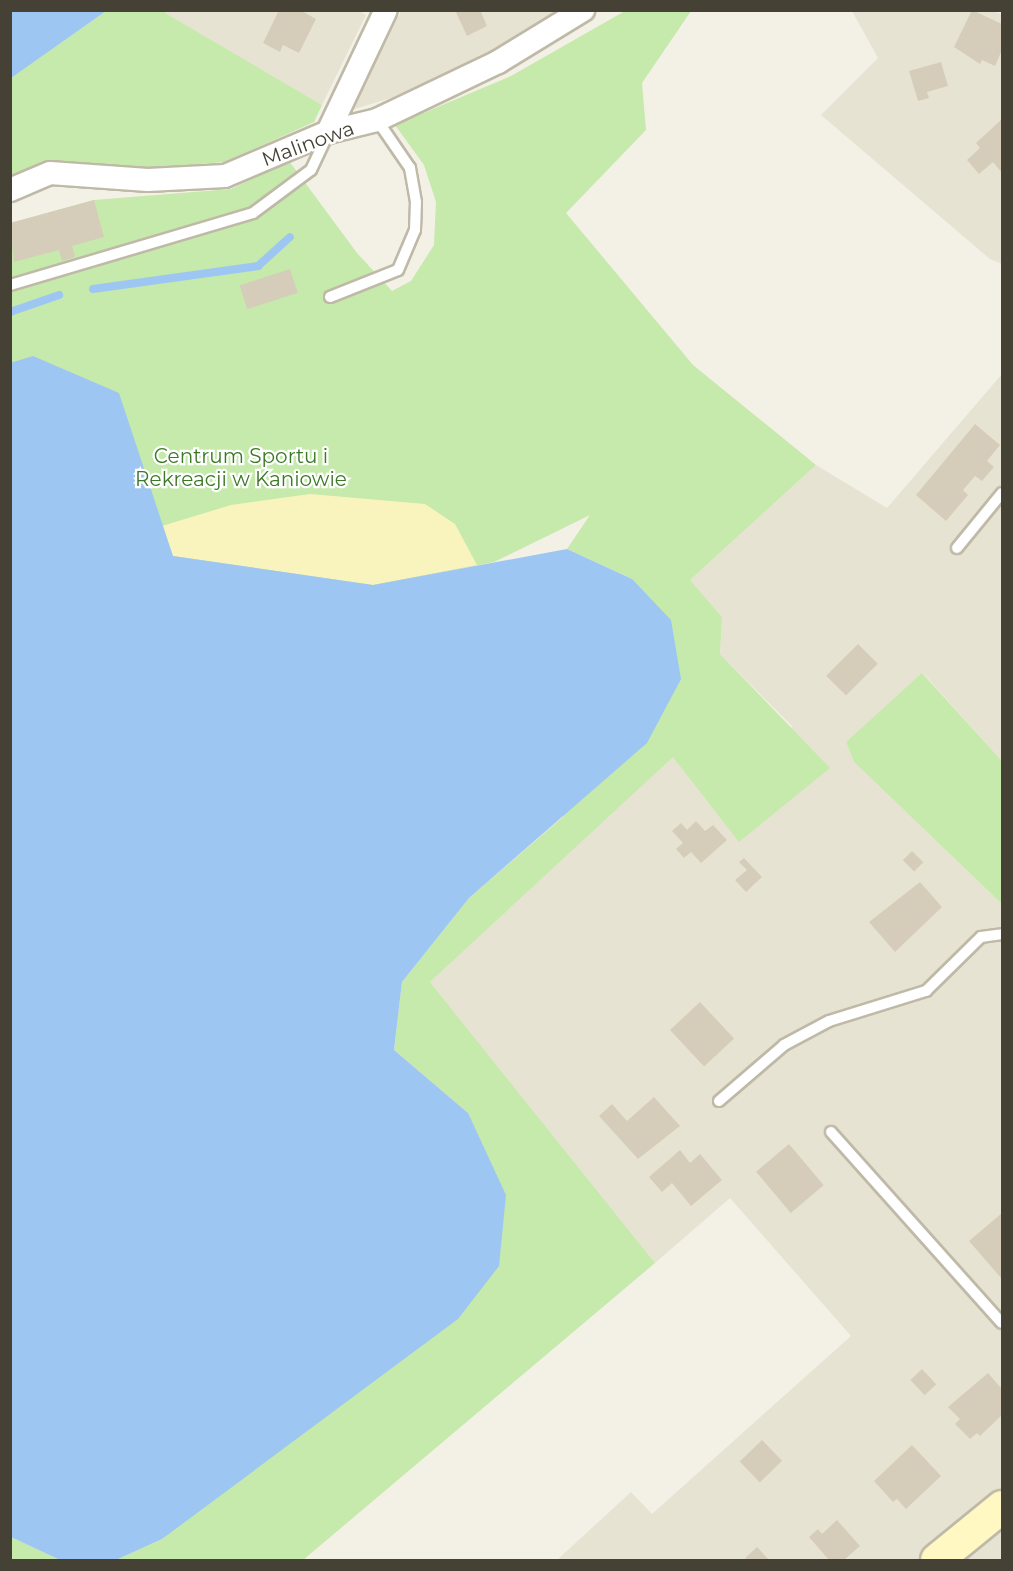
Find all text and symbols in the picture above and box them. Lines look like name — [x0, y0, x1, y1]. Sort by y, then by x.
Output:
street label: Malinowa — [259, 116, 357, 172]
park label: Centrum Sportu i Rekreacji w Kaniowie — [135, 445, 347, 492]

